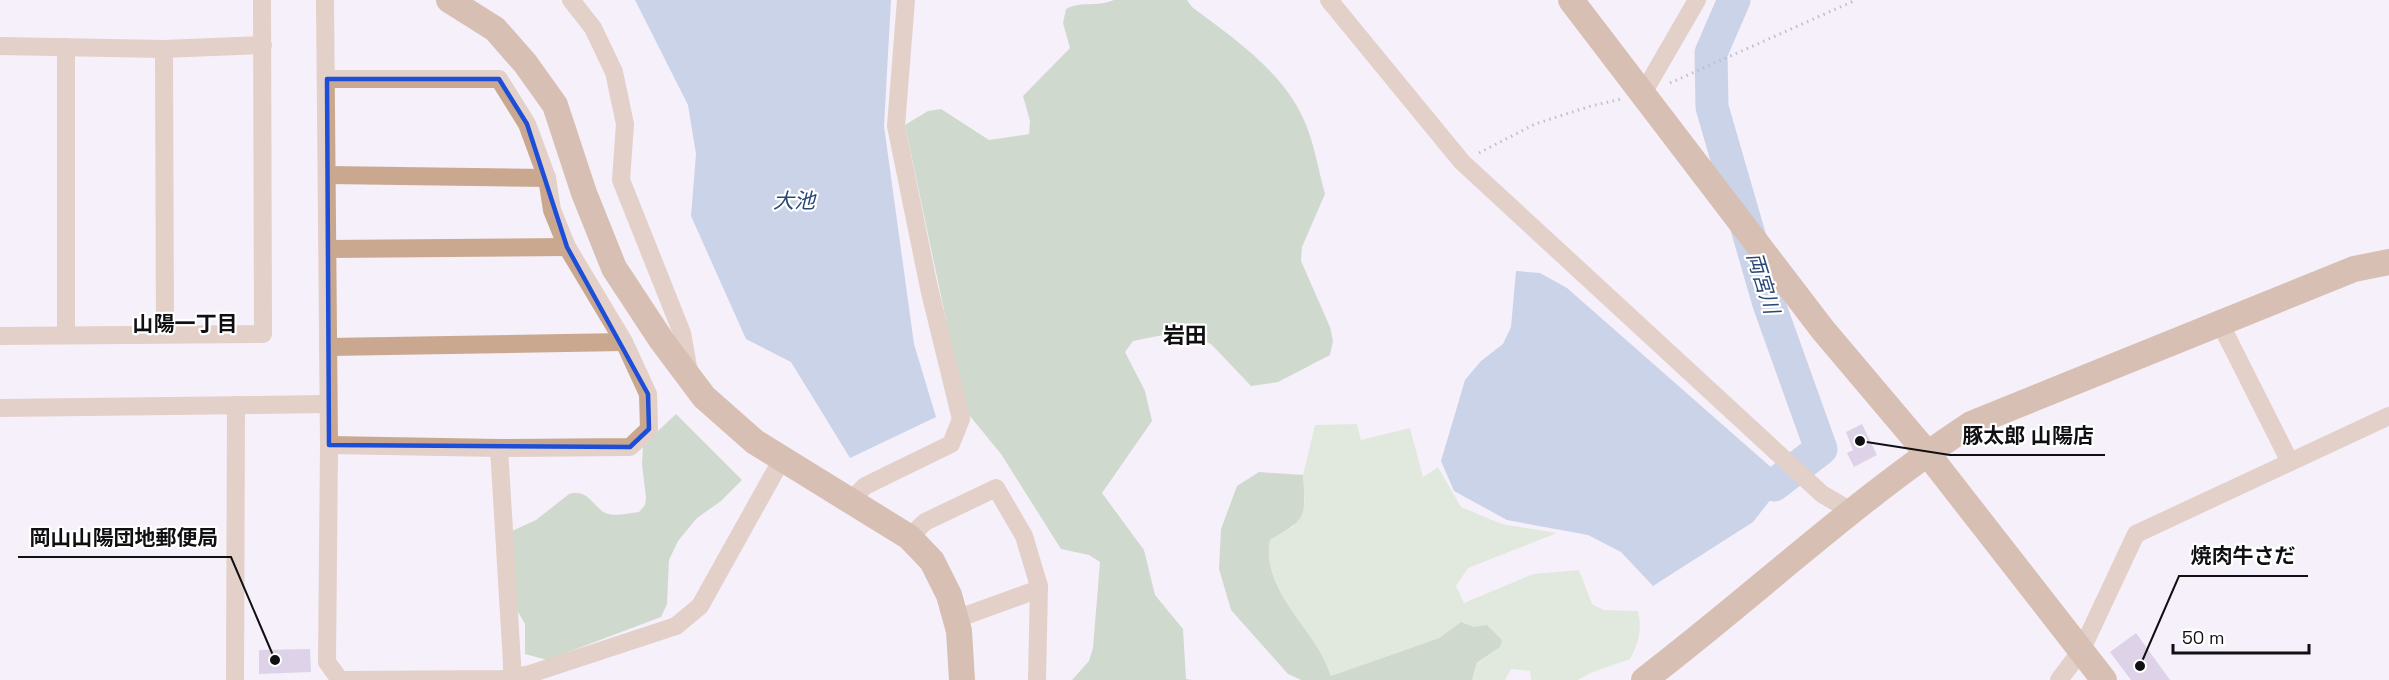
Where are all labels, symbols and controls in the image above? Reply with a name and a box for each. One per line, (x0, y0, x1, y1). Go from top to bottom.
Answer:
water label: 大池 (773, 187, 817, 214)
water label: 両宮川 (1741, 249, 1786, 319)
district label: 山陽一丁目 (133, 310, 238, 337)
district label: 岩田 (1163, 321, 1207, 349)
callout: 豚太郎 山陽店 (1950, 416, 2105, 455)
text: 豚太郎 山陽店 (1962, 422, 2094, 449)
callout: 岡山山陽団地郵便局 (18, 518, 231, 557)
text: 岡山山陽団地郵便局 (30, 524, 219, 551)
callout: 焼肉牛さだ (2179, 537, 2308, 576)
text: 焼肉牛さだ (2191, 542, 2296, 569)
scale bar (2173, 617, 2310, 655)
text: 50 m (2182, 626, 2224, 649)

